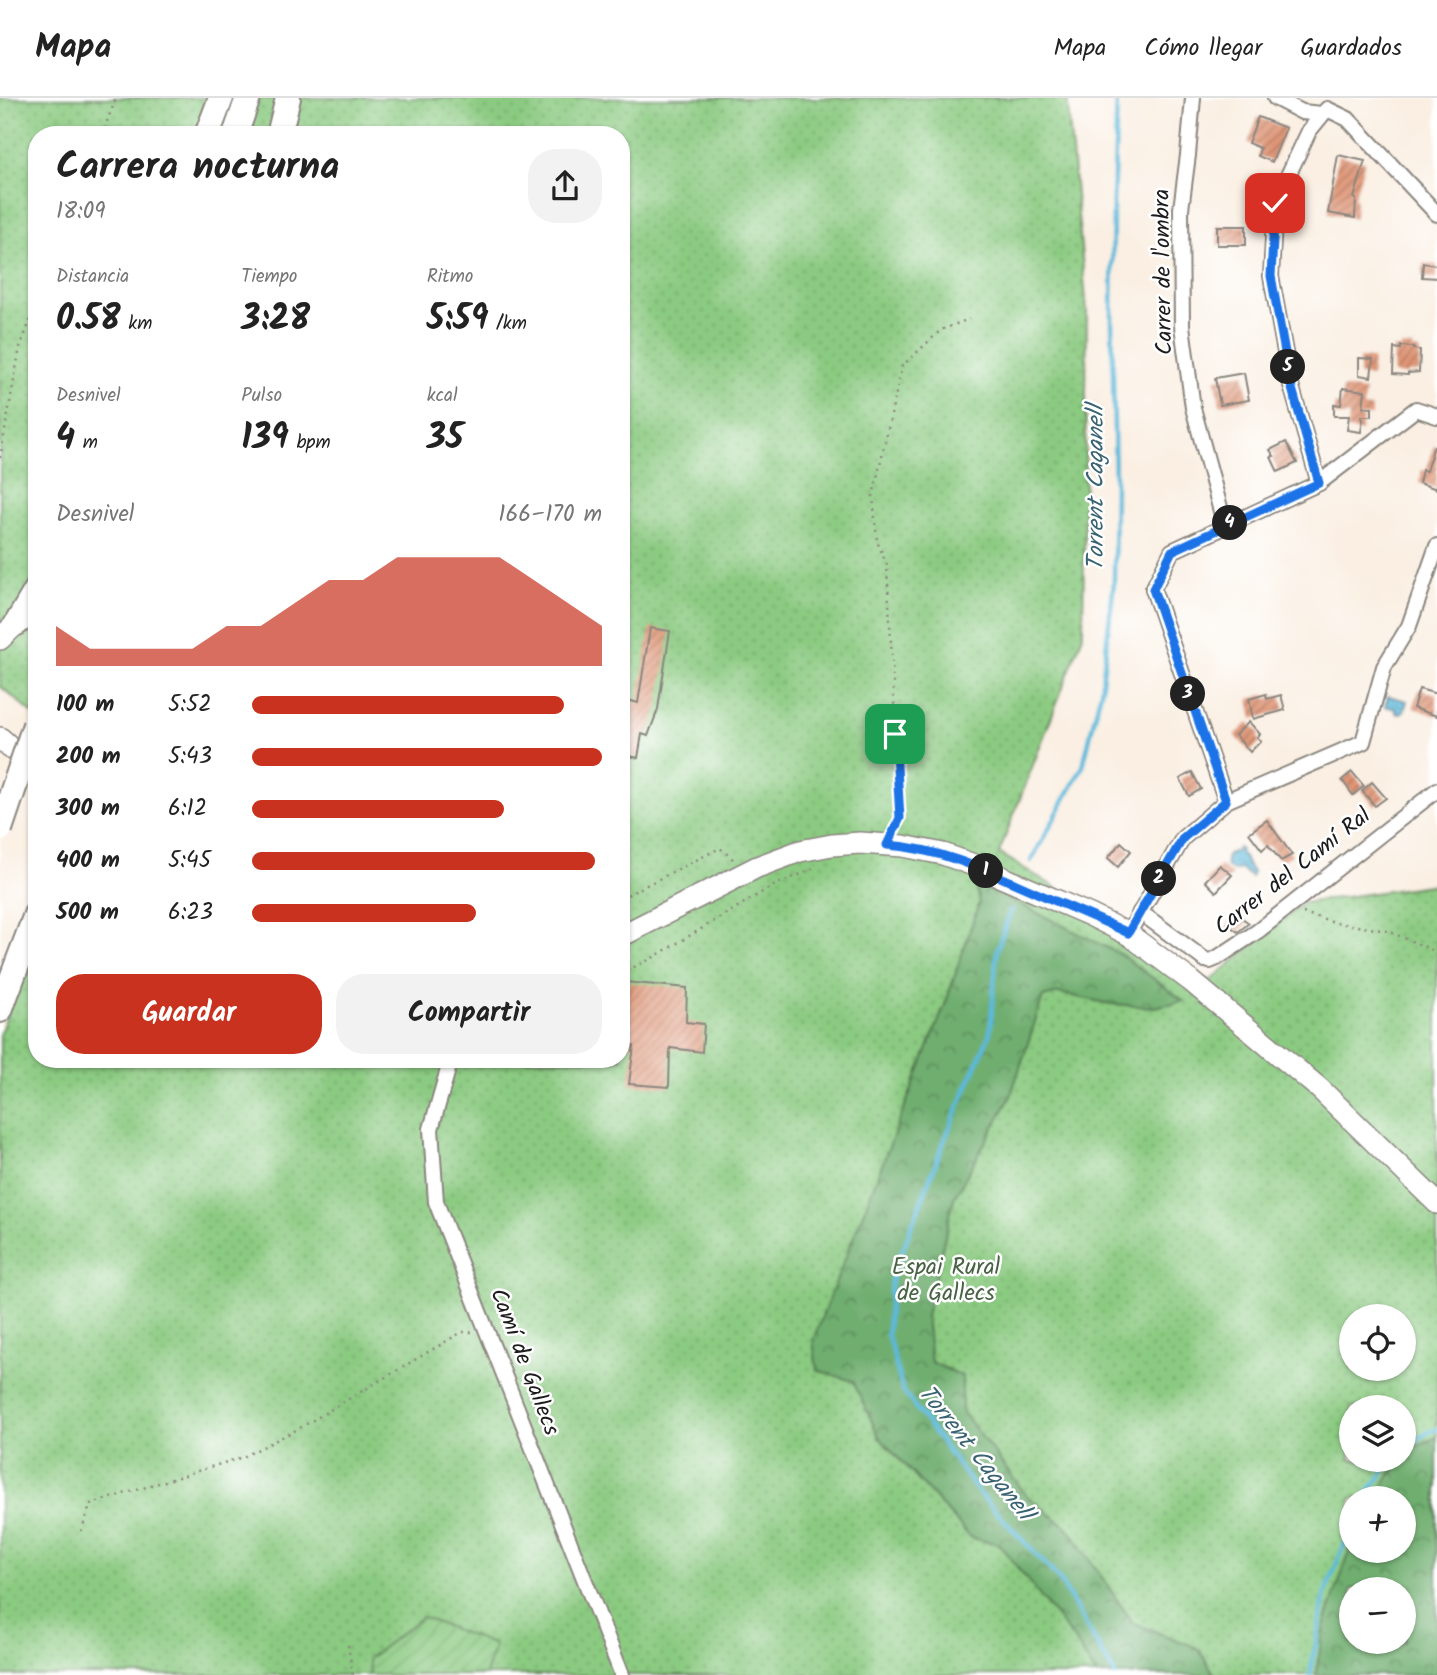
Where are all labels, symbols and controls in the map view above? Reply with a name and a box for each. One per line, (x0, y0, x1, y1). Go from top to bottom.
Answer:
text: Mapa (35, 22, 111, 75)
text: Mapa (1053, 29, 1106, 68)
text: Cómo llegar (1144, 29, 1262, 68)
text: Guardados (1300, 29, 1402, 68)
text: Carrera nocturna (56, 138, 339, 198)
button: share (528, 149, 602, 223)
pin (1245, 173, 1305, 233)
icon: check (1256, 184, 1294, 222)
street label: Carrer de l'ombra (1145, 189, 1183, 355)
text: 18:09 (56, 194, 105, 230)
text: Distancia (56, 262, 129, 292)
text: Tiempo (241, 262, 297, 292)
text: Ritmo (427, 262, 473, 292)
text: 0.58 (56, 292, 121, 348)
text: 3:28 (241, 292, 310, 348)
text: 5:59 (427, 292, 488, 348)
text: km (121, 309, 152, 339)
text: /km (488, 309, 527, 339)
pin: 5 (1270, 350, 1306, 384)
text: 5 (1283, 351, 1292, 381)
text: Desnivel (56, 381, 121, 411)
text: Pulso (241, 381, 282, 411)
text: kcal (427, 381, 458, 411)
water label: Torrent Caganell (1077, 401, 1116, 571)
text: 4 (56, 411, 75, 467)
text: 139 (241, 411, 289, 467)
text: 35 (427, 411, 464, 467)
text: m (75, 428, 98, 458)
text: bpm (289, 428, 331, 458)
text: Desnivel (56, 497, 134, 533)
text: 166–170 m (498, 497, 602, 533)
pin: 4 (1212, 506, 1248, 540)
text: 4 (1224, 507, 1235, 537)
pin: 3 (1170, 676, 1206, 712)
text: 3 (1182, 678, 1193, 708)
text: 100 m (56, 687, 114, 723)
text: 5:52 (168, 687, 212, 723)
pin (865, 704, 925, 764)
icon: arrive (876, 715, 914, 753)
text: 200 m (56, 739, 121, 775)
text: 5:43 (168, 739, 212, 775)
text: 300 m (56, 791, 120, 827)
text: 6:12 (168, 791, 207, 827)
street label: Carrer del Camí Ral (1207, 799, 1380, 945)
text: 400 m (56, 843, 120, 879)
text: 5:45 (168, 843, 211, 879)
pin: 1 (968, 854, 1004, 888)
text: 1 (983, 855, 988, 885)
pin: 2 (1142, 862, 1176, 896)
text: 2 (1153, 863, 1164, 893)
text: 500 m (56, 895, 119, 931)
text: 6:23 (168, 895, 213, 931)
button: Guardar (56, 974, 322, 1054)
button: Compartir (336, 974, 602, 1054)
park label: Espai Rural de Gallecs (892, 1250, 1000, 1312)
street label: Camí de Gallecs (479, 1283, 569, 1441)
map controls (1339, 1304, 1416, 1654)
button: locate (1339, 1304, 1416, 1381)
water label: Torrent Caganell (908, 1376, 1045, 1533)
button: layers (1339, 1395, 1416, 1472)
button: + (1339, 1486, 1416, 1563)
button: − (1339, 1577, 1416, 1654)

